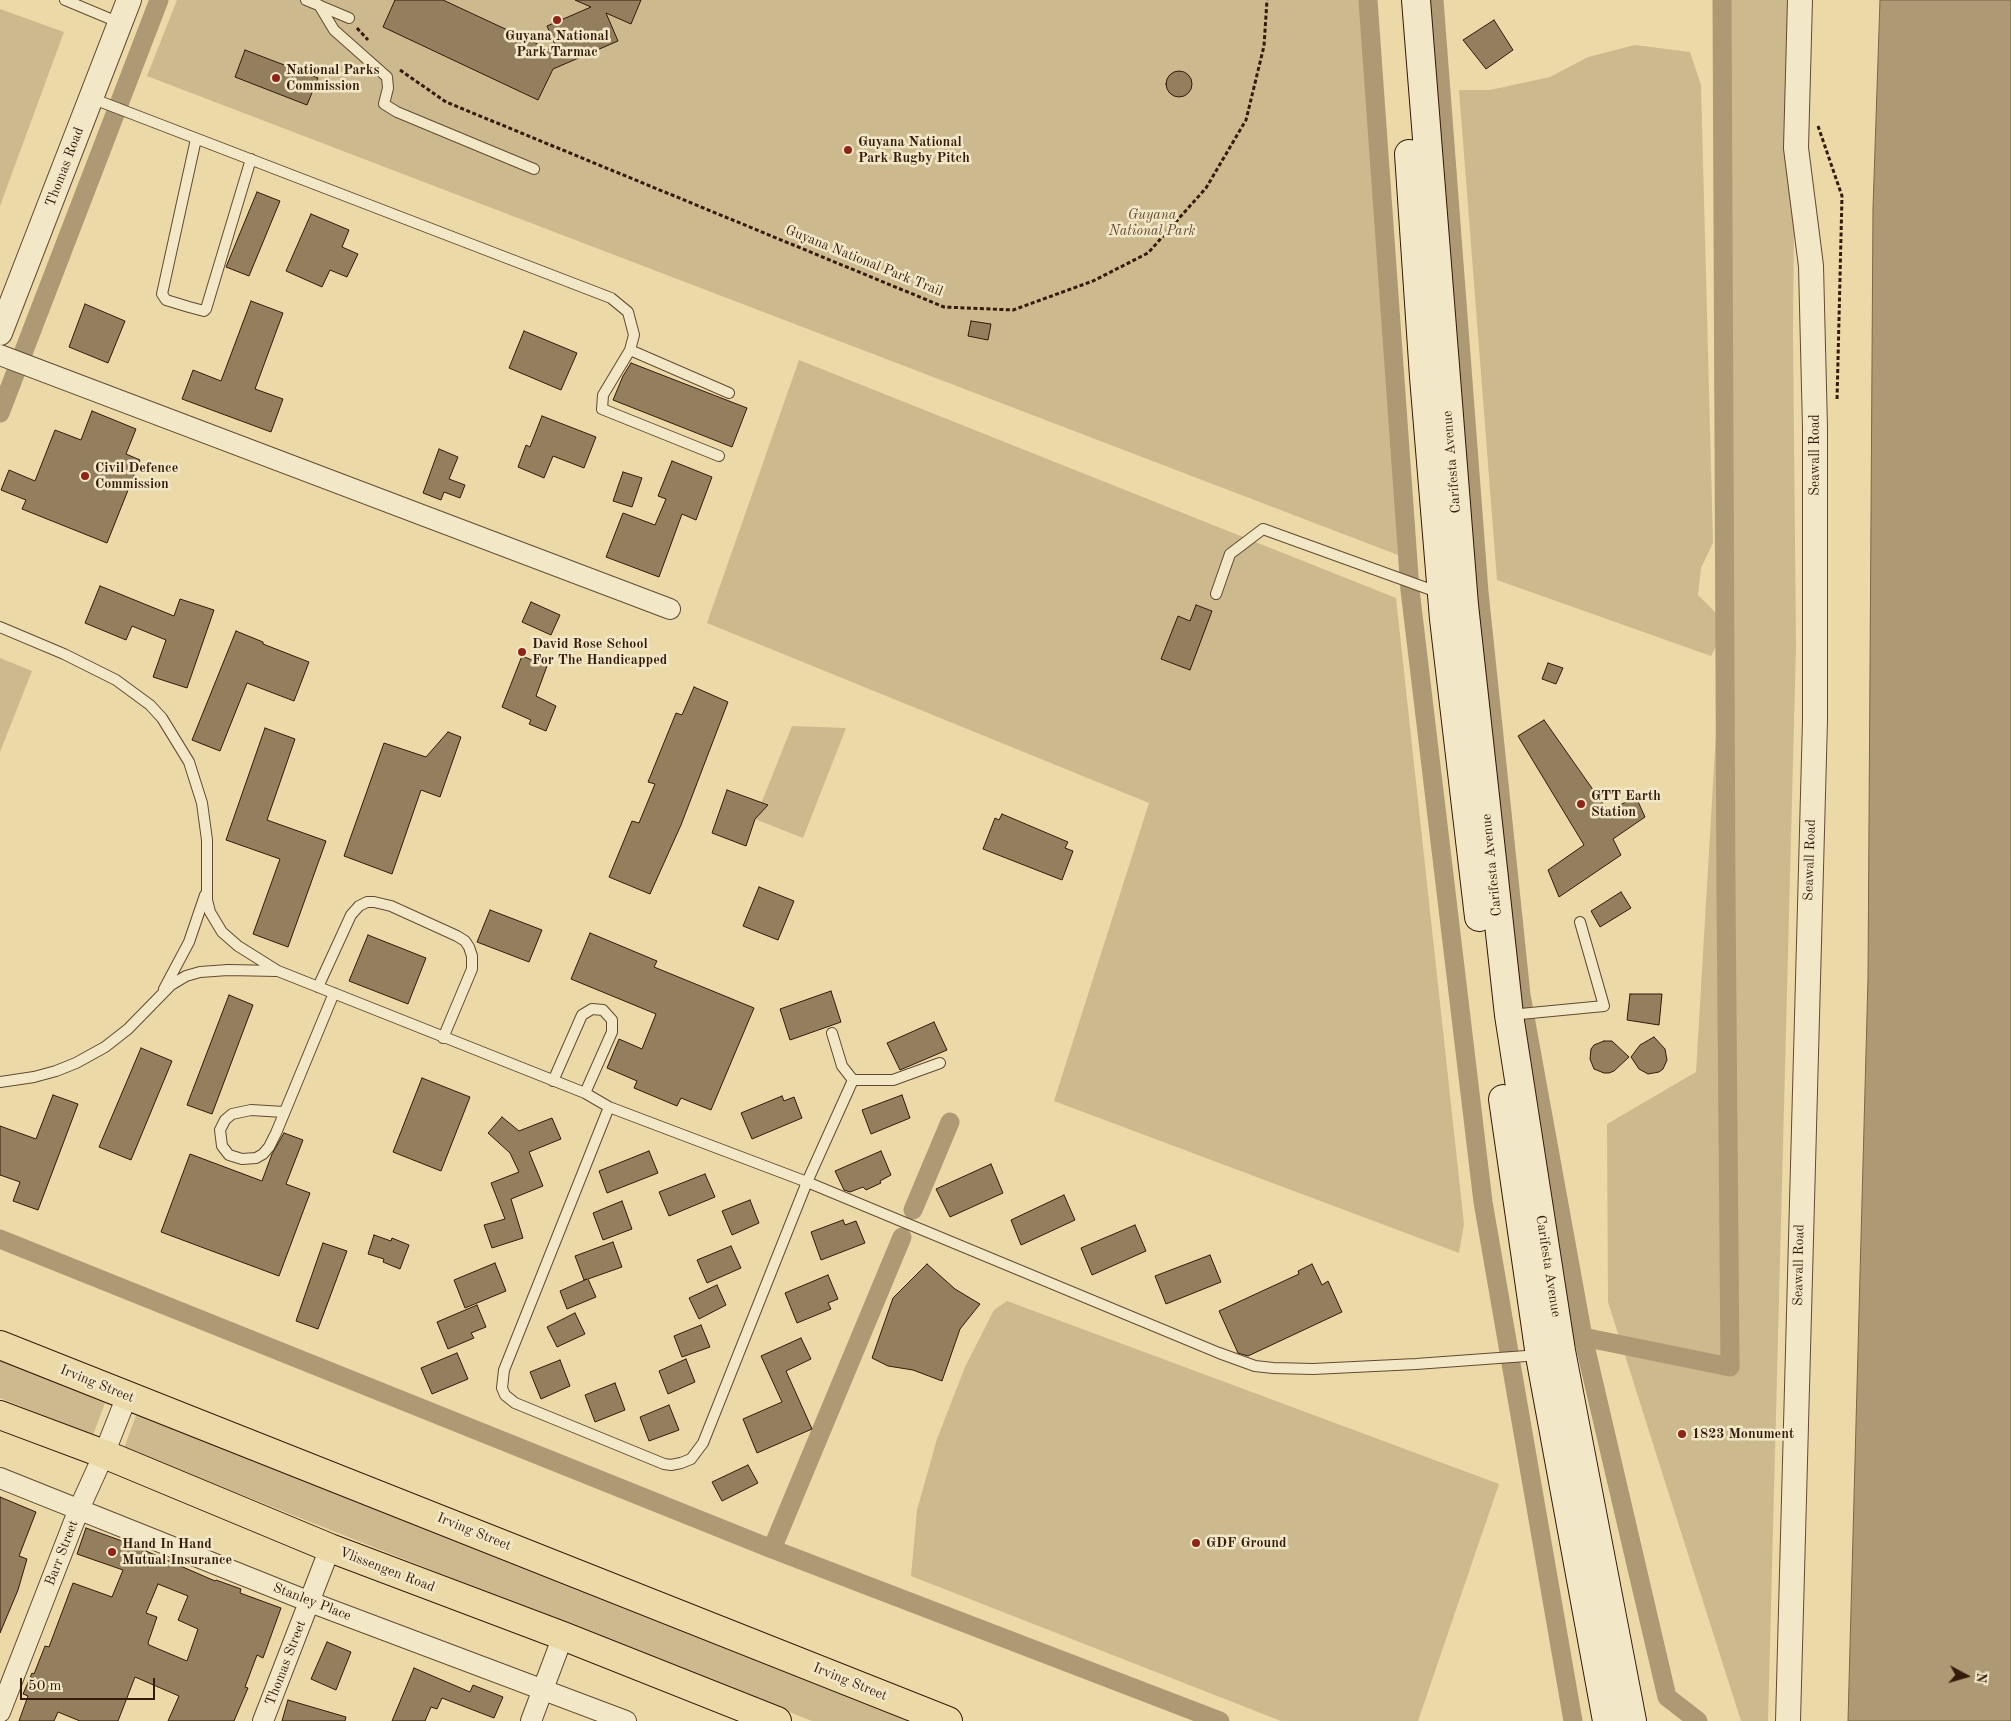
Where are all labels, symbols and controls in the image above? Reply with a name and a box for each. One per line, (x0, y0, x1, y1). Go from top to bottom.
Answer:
marker: Guyana National Park Tarmac (551, 14, 563, 26)
place label: Guyana National Park Tarmac (505, 28, 609, 60)
place label: National Parks Commission (286, 62, 379, 94)
marker: National Parks Commission (270, 72, 282, 84)
street label: Thomas Road (42, 125, 88, 209)
place label: Guyana National Park Rugby Pitch (858, 134, 970, 166)
marker: Guyana National Park Rugby Pitch (842, 144, 854, 156)
park label: Guyana National Park (1109, 207, 1195, 240)
street label: Guyana National Park Trail (783, 222, 945, 300)
street label: Carifesta Avenue (1439, 410, 1465, 514)
street label: Seawall Road (1807, 414, 1823, 496)
place label: Civil Defence Commission (95, 460, 178, 492)
marker: Civil Defence Commission (79, 470, 91, 482)
place label: David Rose School For The Handicapped (532, 636, 667, 669)
marker: David Rose School For The Handicapped (516, 646, 528, 658)
place label: GTT Earth Station (1591, 788, 1661, 820)
marker: GTT Earth Station (1575, 798, 1587, 810)
street label: Carifesta Avenue (1478, 813, 1506, 917)
street label: Seawall Road (1800, 819, 1820, 901)
street label: Carifesta Avenue (1532, 1214, 1564, 1318)
street label: Seawall Road (1790, 1224, 1808, 1306)
street label: Irving Street (57, 1361, 137, 1407)
place label: 1823 Monument (1692, 1426, 1794, 1442)
marker: 1823 Monument (1676, 1428, 1688, 1440)
street label: Irving Street (434, 1509, 514, 1555)
street label: Barr Street (42, 1518, 82, 1588)
place label: GDF Ground (1206, 1535, 1287, 1551)
place label: Hand In Hand Mutual Insurance (122, 1536, 232, 1568)
marker: GDF Ground (1190, 1537, 1202, 1549)
street label: Vlissengen Road (337, 1544, 437, 1596)
marker: Hand In Hand Mutual Insurance (106, 1546, 118, 1558)
street label: Stanley Place (271, 1579, 353, 1625)
street label: Thomas Street (262, 1618, 310, 1708)
north arrow (1941, 1651, 1991, 1701)
street label: Irving Street (810, 1659, 890, 1705)
scale bar (22, 1668, 158, 1700)
text: N (1973, 1672, 1988, 1684)
text: 50 m (28, 1679, 62, 1694)

